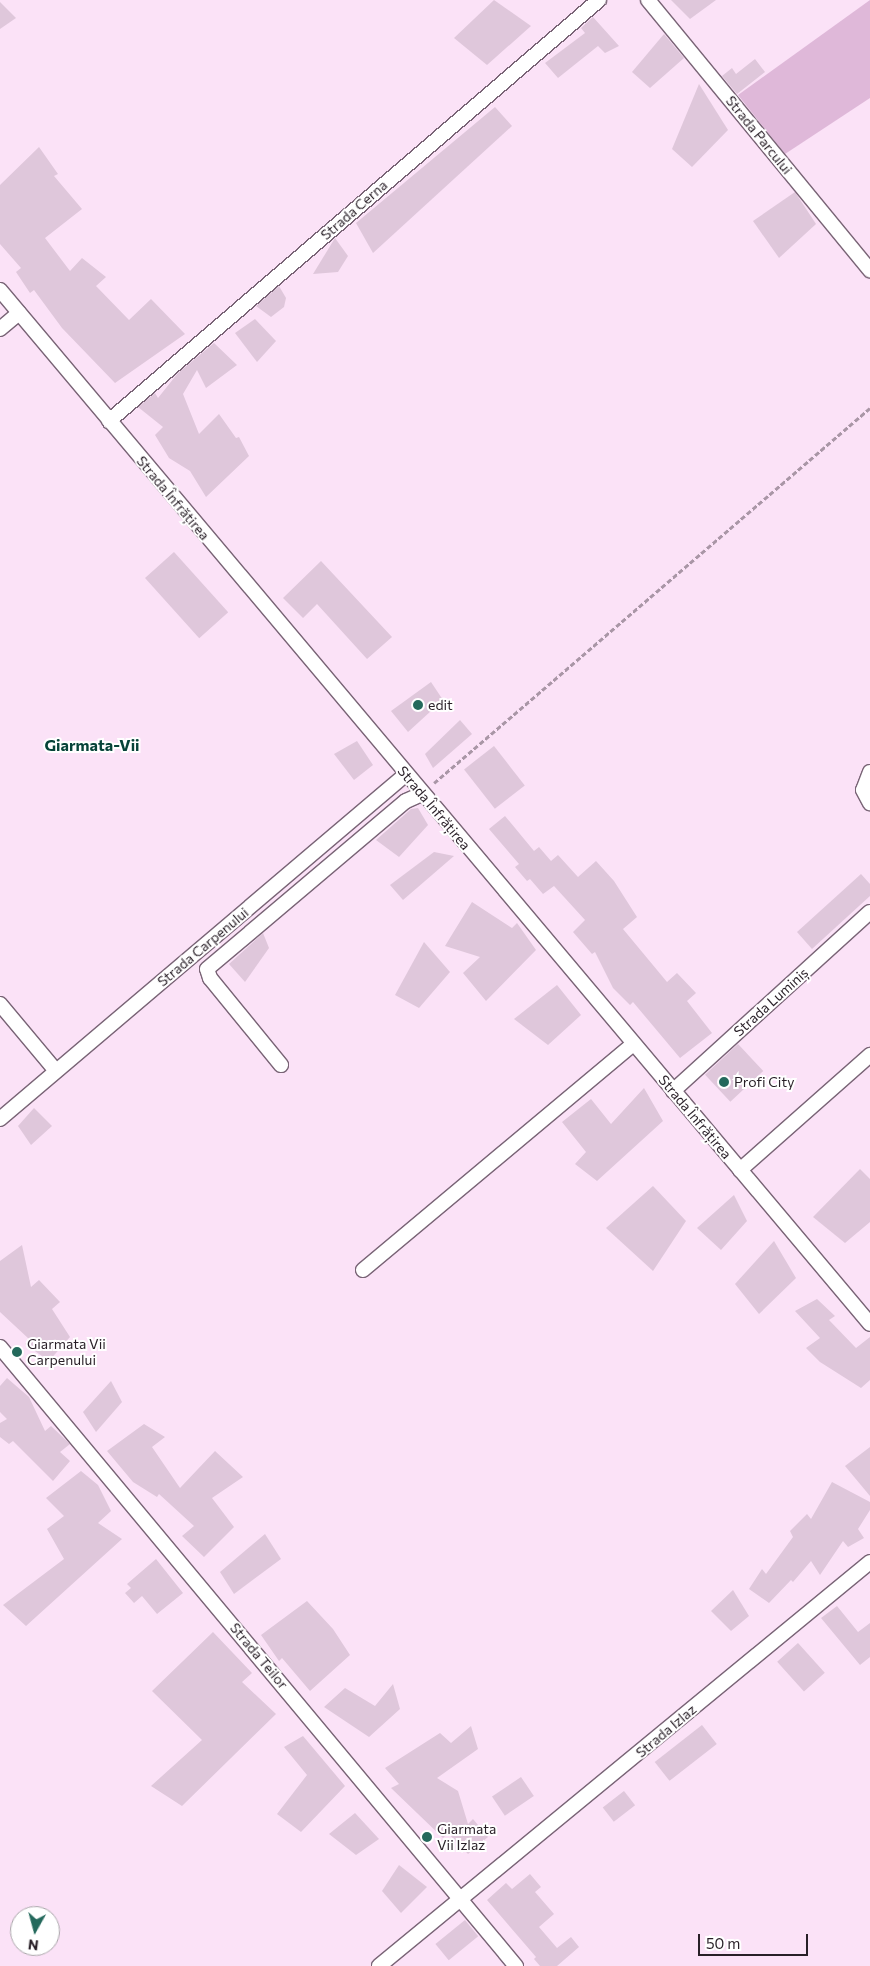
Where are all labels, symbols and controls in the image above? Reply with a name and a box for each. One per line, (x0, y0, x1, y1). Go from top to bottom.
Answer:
street label: Strada Parcului (722, 92, 796, 178)
street label: Strada Cerna (317, 177, 391, 243)
street label: Strada Înfrățirea (133, 453, 213, 543)
place label: edit (428, 697, 453, 713)
marker: edit (412, 699, 424, 711)
district label: Giarmata-Vii (44, 735, 140, 755)
street label: Strada Înfrățirea (394, 763, 474, 853)
street label: Strada Carpenului (154, 904, 252, 990)
street label: Strada Luminiș (730, 964, 812, 1040)
street label: Strada Înfrățirea (655, 1072, 735, 1162)
place label: Profi City (734, 1074, 794, 1090)
marker: Profi City (718, 1076, 730, 1088)
place label: Giarmata Vii Carpenului (27, 1336, 106, 1368)
marker: Giarmata Vii Carpenului (11, 1346, 23, 1358)
street label: Strada Teilor (227, 1620, 291, 1692)
street label: Strada Izlaz (632, 1701, 700, 1761)
place label: Giarmata Vii Izlaz (437, 1821, 496, 1854)
marker: Giarmata Vii Izlaz (421, 1831, 433, 1843)
north arrow (10, 1906, 60, 1956)
scale bar (700, 1924, 810, 1956)
text: 50 m (706, 1934, 740, 1952)
text: N (27, 1936, 39, 1954)

